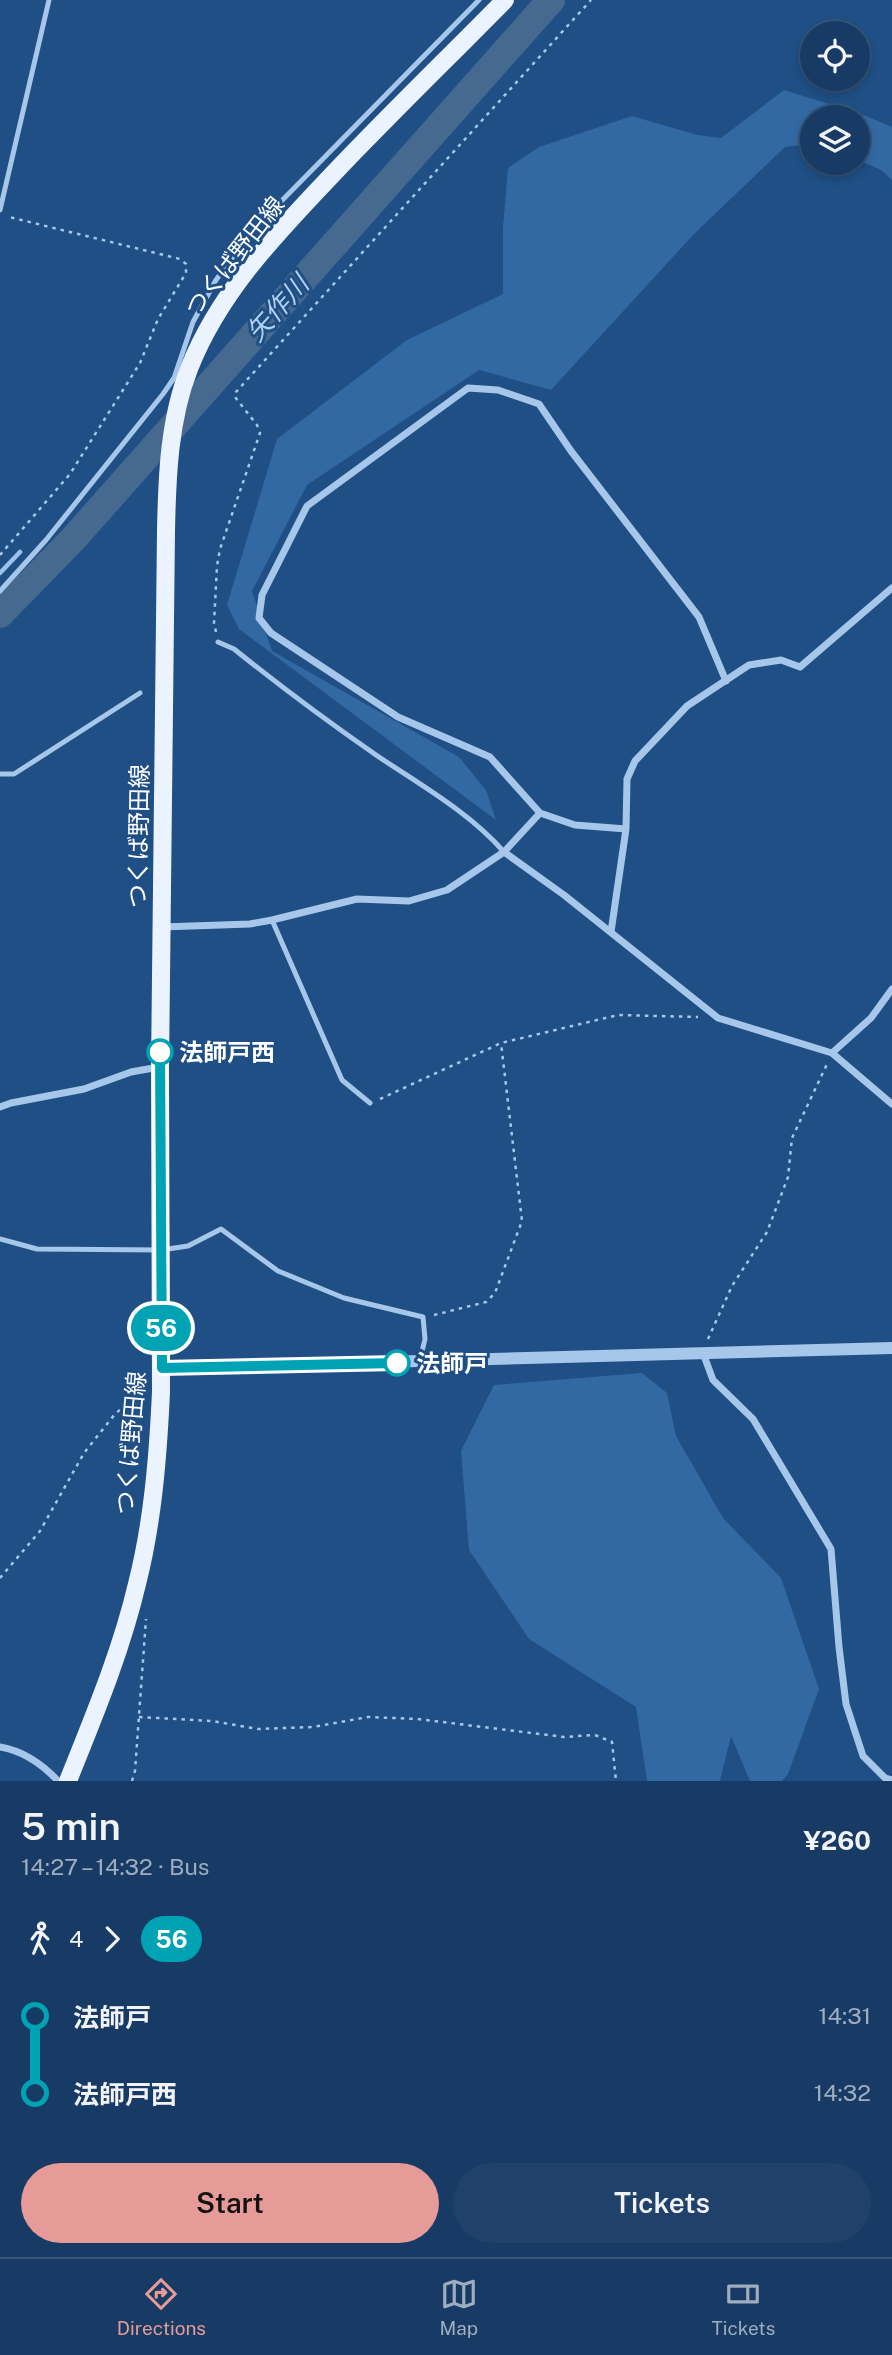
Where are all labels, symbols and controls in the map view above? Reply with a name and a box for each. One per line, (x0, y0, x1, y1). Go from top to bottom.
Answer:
map controls (800, 21, 870, 175)
button: locate (800, 21, 870, 91)
button: layers (800, 105, 870, 175)
street label: つくば野田線 (179, 191, 289, 321)
water label: 矢作川 (239, 266, 317, 347)
street label: つくば野田線 (123, 764, 153, 908)
place label: 法師戸西 (179, 1038, 275, 1066)
marker: 法師戸西 (147, 1039, 173, 1065)
line badge: 56 (130, 1305, 192, 1351)
text: 56 (145, 1314, 177, 1342)
place label: 法師戸 (416, 1349, 488, 1377)
marker: 法師戸 (384, 1350, 410, 1376)
street label: つくば野田線 (110, 1370, 150, 1516)
text: 5 min (21, 1804, 121, 1849)
text: ¥260 (804, 1825, 871, 1856)
text: 14:27 – 14:32 · Bus (21, 1853, 210, 1880)
icon: walk (21, 1920, 59, 1958)
icon: forward (93, 1920, 131, 1958)
text: 4 (69, 1925, 83, 1952)
text: 56 (155, 1925, 188, 1953)
text: 法師戸 (73, 2002, 151, 2033)
text: 14:31 (818, 2002, 871, 2029)
text: 法師戸西 (73, 2079, 177, 2110)
text: 14:32 (814, 2079, 871, 2106)
button: Start (21, 2163, 439, 2243)
button: Tickets (453, 2163, 871, 2243)
tab: Directions (117, 2275, 206, 2339)
tab: Map (439, 2275, 478, 2339)
tab: Tickets (712, 2275, 775, 2339)

